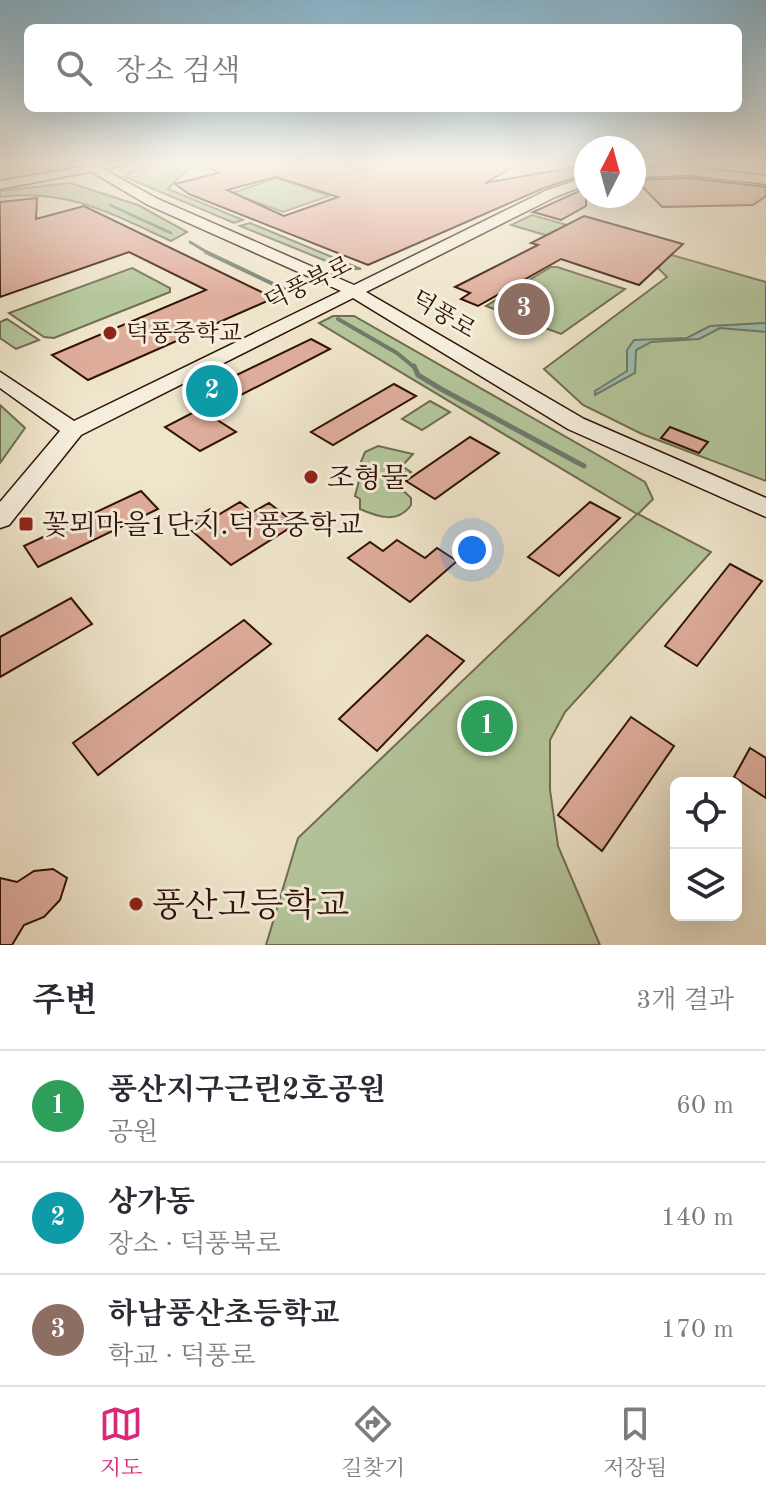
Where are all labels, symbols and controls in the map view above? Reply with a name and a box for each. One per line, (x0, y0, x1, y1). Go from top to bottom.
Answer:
search box (24, 24, 742, 112)
icon: search (52, 46, 96, 90)
text: 장소 검색 (116, 57, 240, 87)
north arrow (574, 136, 646, 208)
street label: 덕풍북로 (261, 251, 356, 316)
pin: 3 (498, 279, 550, 339)
street label: 덕풍로 (407, 286, 480, 344)
place label: 덕풍중학교 (126, 321, 242, 347)
marker: 덕풍중학교 (101, 324, 119, 342)
pin: 2 (186, 361, 238, 421)
place label: 조형물 (327, 464, 408, 494)
marker: 조형물 (302, 468, 320, 486)
place label: 꽃뫼마을1단지.덕풍중학교 (42, 511, 364, 541)
marker: 꽃뫼마을1단지.덕풍중학교 (17, 515, 35, 533)
your location (452, 530, 492, 570)
pin: 1 (461, 696, 513, 756)
map controls (670, 777, 742, 921)
button: locate (670, 777, 742, 849)
button: layers (670, 849, 742, 921)
place label: 풍산고등학교 (152, 887, 349, 924)
marker: 풍산고등학교 (127, 895, 145, 913)
text: 주변 (32, 985, 98, 1019)
text: 3개 결과 (636, 988, 734, 1014)
text: 풍산지구근린2호공원 (108, 1076, 386, 1106)
text: 1 (50, 1093, 66, 1119)
text: 60 m (676, 1093, 734, 1119)
text: 공원 (108, 1120, 158, 1146)
text: 상가동 (108, 1188, 195, 1218)
text: 2 (50, 1205, 66, 1231)
text: 140 m (661, 1205, 734, 1231)
text: 장소 · 덕풍북로 (108, 1232, 281, 1258)
text: 하남풍산초등학교 (108, 1300, 340, 1330)
text: 3 (50, 1317, 66, 1343)
text: 170 m (661, 1317, 734, 1343)
text: 학교 · 덕풍로 (108, 1344, 255, 1370)
tab: 지도 (99, 1402, 143, 1483)
tab: 길찾기 (341, 1402, 405, 1483)
tab: 저장됨 (603, 1402, 667, 1483)

